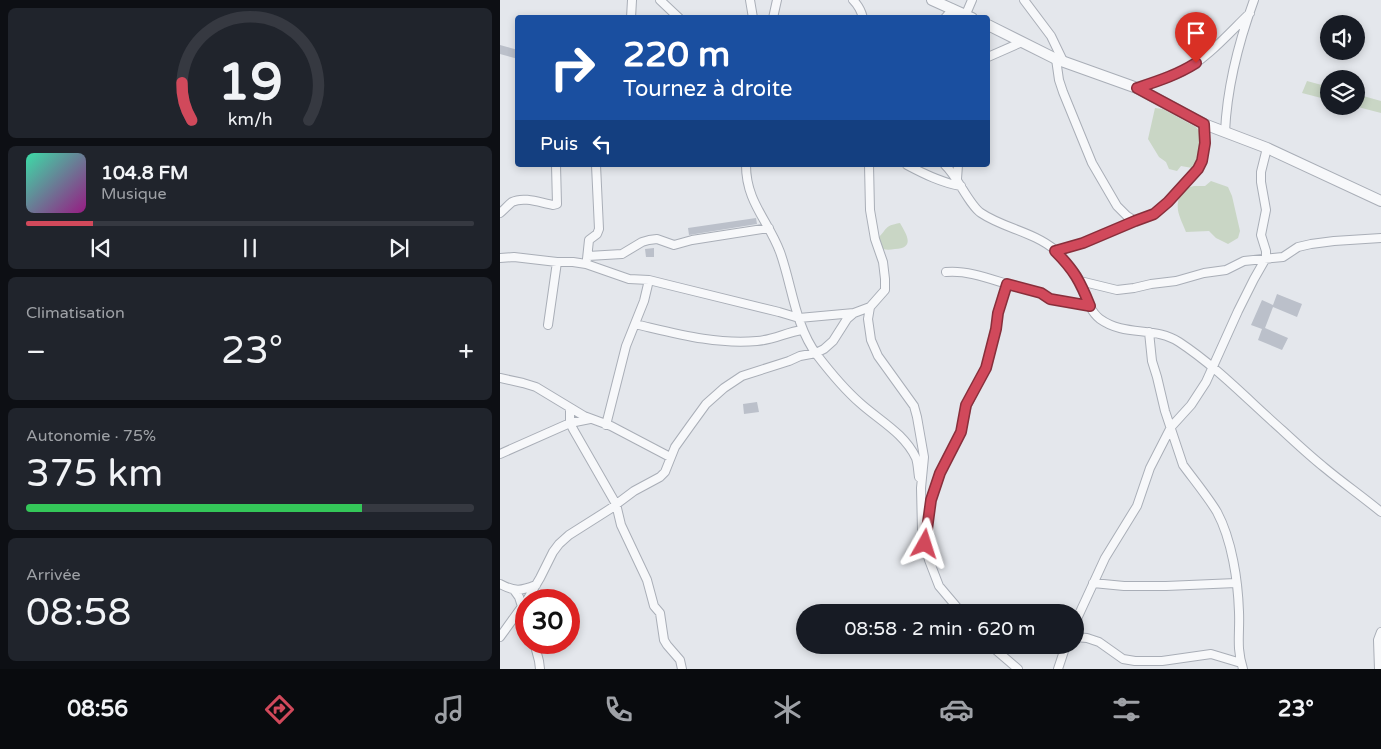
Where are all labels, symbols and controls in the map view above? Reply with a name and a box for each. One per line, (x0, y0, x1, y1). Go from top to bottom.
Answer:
pin (1175, 12, 1217, 63)
map controls (1320, 15, 1365, 115)
button: sound (1320, 15, 1365, 60)
icon: arrive (1182, 19, 1210, 47)
text: 220 m (623, 34, 730, 76)
icon: right (540, 35, 605, 100)
text: 19 (217, 51, 283, 114)
button: layers (1320, 70, 1365, 115)
text: Tournez à droite (623, 76, 792, 102)
text: km/h (228, 109, 272, 130)
icon: left (588, 130, 616, 158)
text: Puis (540, 133, 578, 155)
text: 104.8 FM (101, 162, 188, 184)
text: Musique (101, 184, 167, 204)
icon: previous (87, 234, 115, 262)
icon: pause (236, 234, 264, 262)
icon: next (385, 234, 413, 262)
text: Climatisation (26, 303, 125, 323)
text: 23° (221, 328, 283, 374)
text: − (26, 335, 46, 369)
text: + (458, 335, 474, 369)
text: Autonomie · 75% (26, 426, 156, 446)
text: 375 km (26, 451, 163, 497)
position arrow (898, 517, 950, 569)
text: Arrivée (26, 565, 81, 585)
speed limit sign: 30 (515, 589, 580, 654)
text: 08:58 (26, 590, 131, 636)
text: 08:58 · 2 min · 620 m (844, 618, 1036, 640)
icon: directions (262, 692, 297, 727)
icon: music (432, 692, 467, 727)
icon: phone (601, 692, 636, 727)
icon: climate (770, 692, 805, 727)
icon: car (939, 692, 974, 727)
icon: filters (1109, 692, 1144, 727)
text: 08:56 (67, 696, 128, 722)
text: 23° (1278, 696, 1314, 722)

